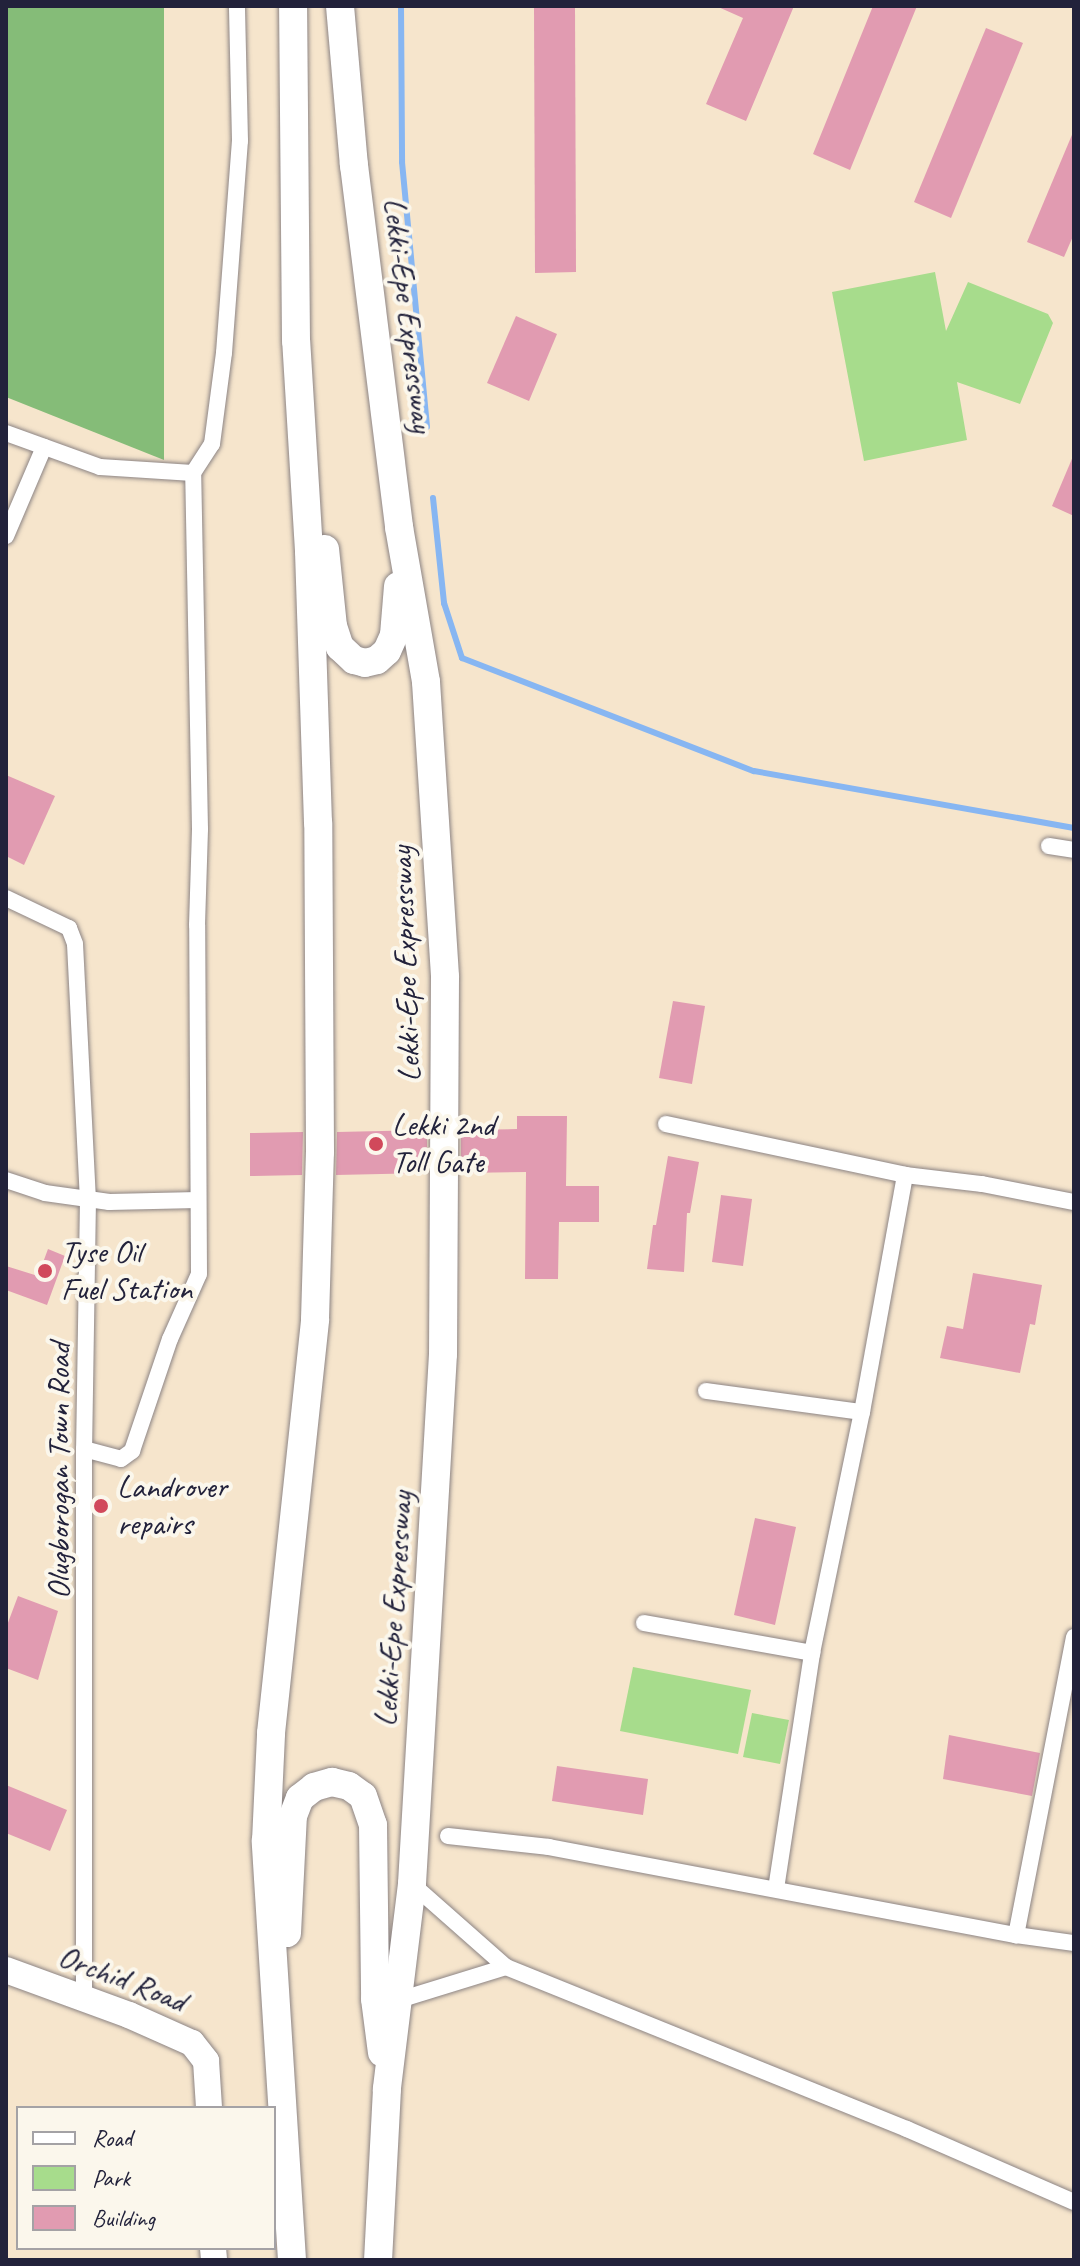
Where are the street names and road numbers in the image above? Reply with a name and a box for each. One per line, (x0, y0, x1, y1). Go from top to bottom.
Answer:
street label: Lekki-Epe Expressway (375, 196, 441, 434)
street label: Lekki-Epe Expressway (383, 846, 429, 1082)
street label: Olugborogan Town Road (40, 1343, 78, 1599)
street label: Lekki-Epe Expressway (367, 1490, 421, 1728)
street label: Orchid Road (53, 1937, 191, 2021)

